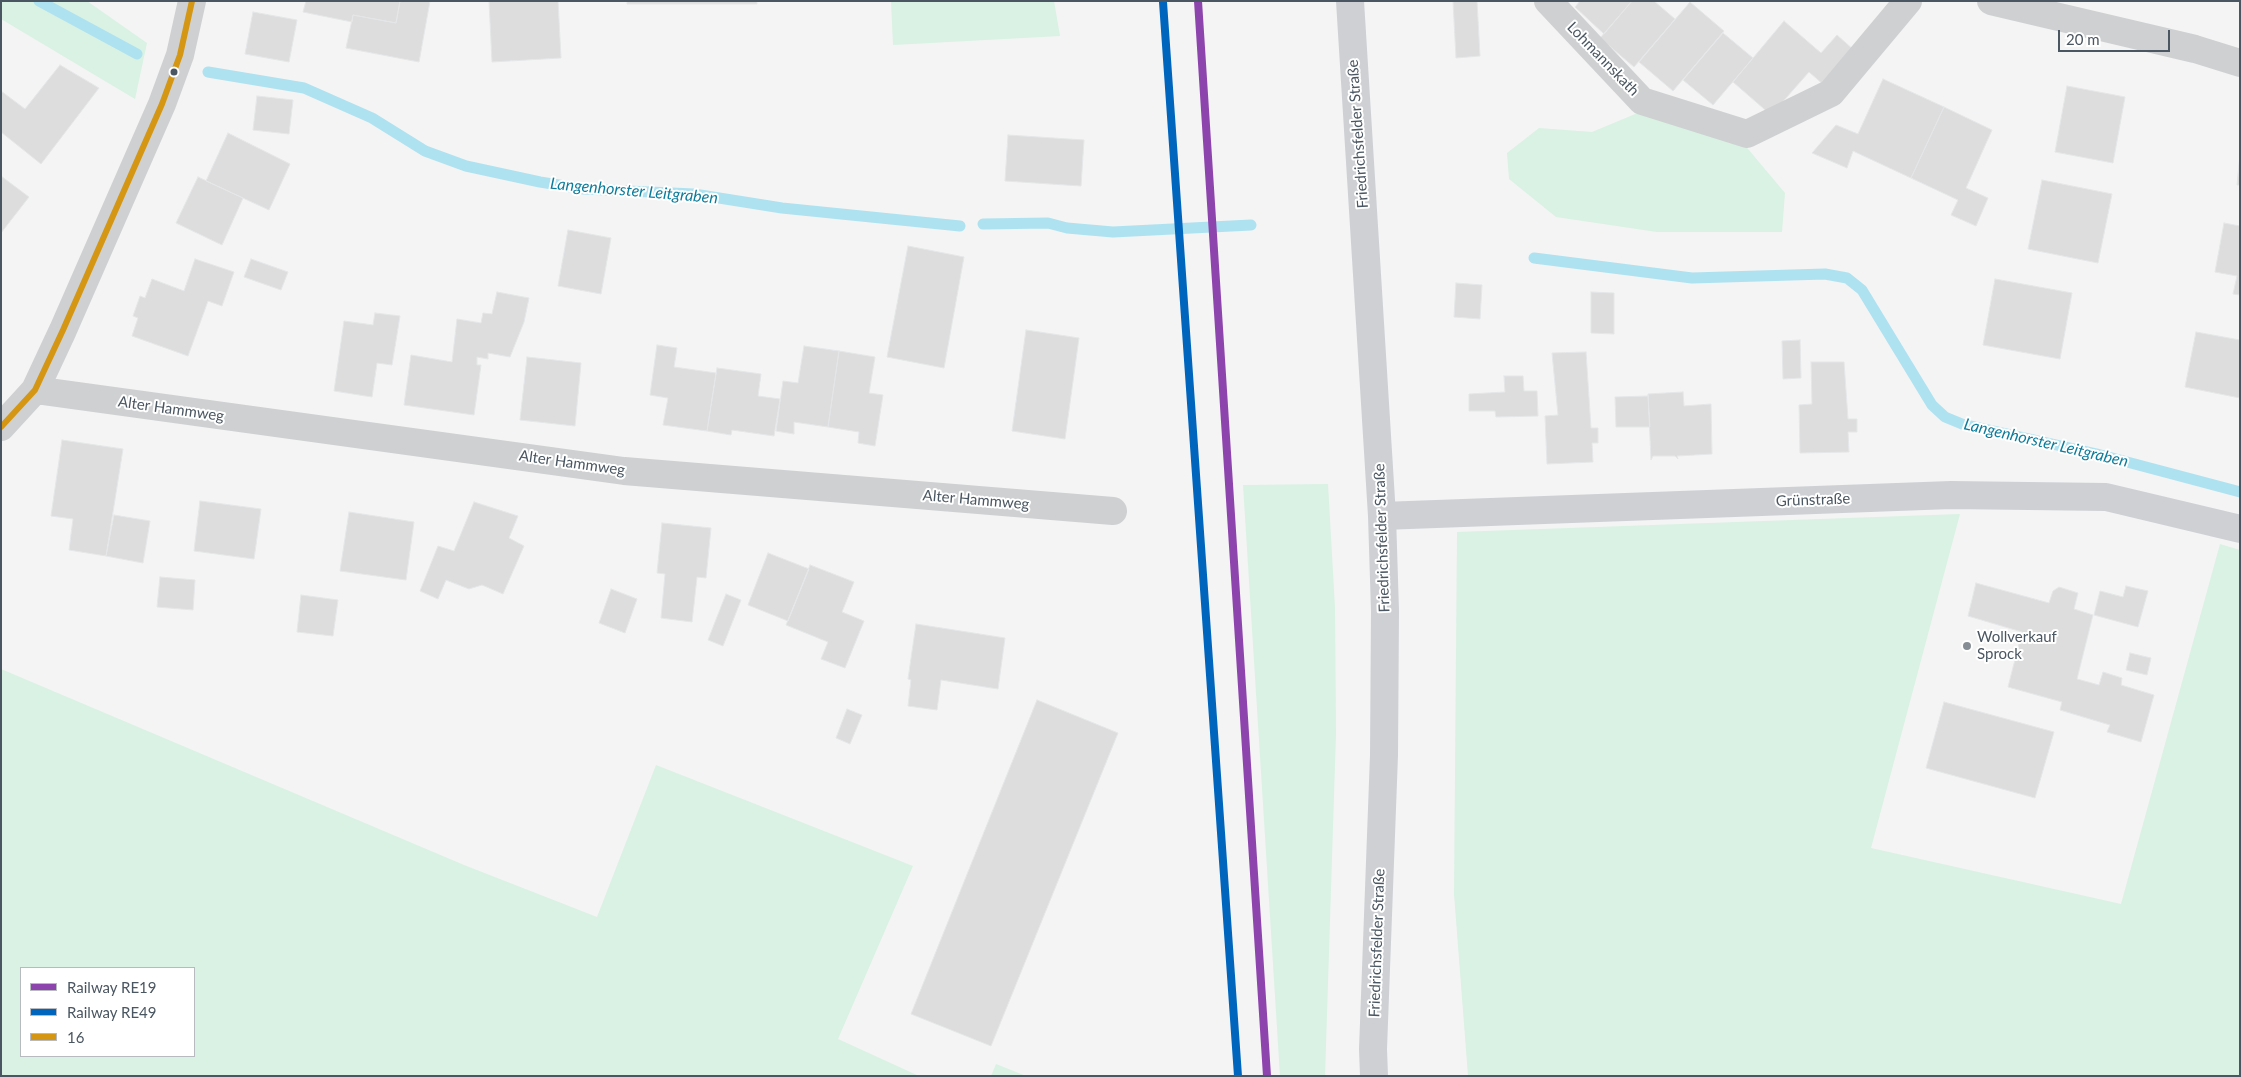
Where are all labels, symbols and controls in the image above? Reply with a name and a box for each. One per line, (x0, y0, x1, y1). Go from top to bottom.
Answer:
street label: Lohmannskath (1563, 18, 1643, 100)
scale bar (2061, 20, 2174, 52)
text: 20 m (2066, 30, 2100, 48)
street label: Friedrichsfelder Straße (1344, 59, 1372, 209)
unlabelled marker (169, 67, 179, 77)
water label: Langenhorster Leitgraben (549, 174, 719, 208)
street label: Alter Hammweg (117, 393, 225, 425)
water label: Langenhorster Leitgraben (1962, 415, 2130, 471)
street label: Alter Hammweg (518, 447, 626, 479)
street label: Friedrichsfelder Straße (1370, 463, 1394, 613)
street label: Alter Hammweg (922, 486, 1030, 514)
street label: Grünstraße (1776, 490, 1850, 510)
place label: Wollverkauf Sprock (1977, 628, 2057, 663)
marker: Wollverkauf Sprock (1961, 640, 1973, 652)
street label: Friedrichsfelder Straße (1365, 868, 1389, 1018)
legend (20, 967, 195, 1057)
text: Railway RE19 (67, 978, 157, 996)
text: Railway RE49 (67, 1003, 157, 1021)
text: 16 (67, 1028, 84, 1046)

